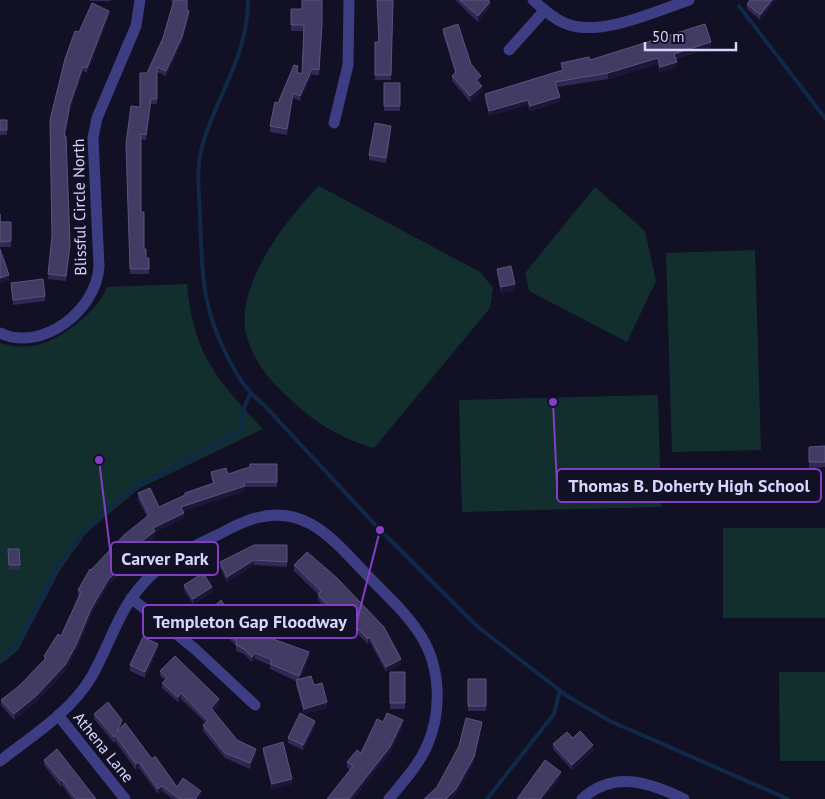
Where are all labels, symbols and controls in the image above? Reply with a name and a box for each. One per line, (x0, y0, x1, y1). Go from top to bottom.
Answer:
scale bar (645, 20, 736, 52)
text: 50 m (652, 27, 685, 46)
street label: Blissful Circle North (68, 138, 90, 276)
callout: Thomas B. Doherty High School (557, 469, 821, 502)
text: Thomas B. Doherty High School (568, 474, 810, 497)
callout: Carver Park (111, 542, 218, 575)
text: Carver Park (121, 547, 209, 570)
callout: Templeton Gap Floodway (143, 605, 357, 638)
text: Templeton Gap Floodway (153, 610, 347, 633)
street label: Athena Lane (69, 708, 139, 786)

